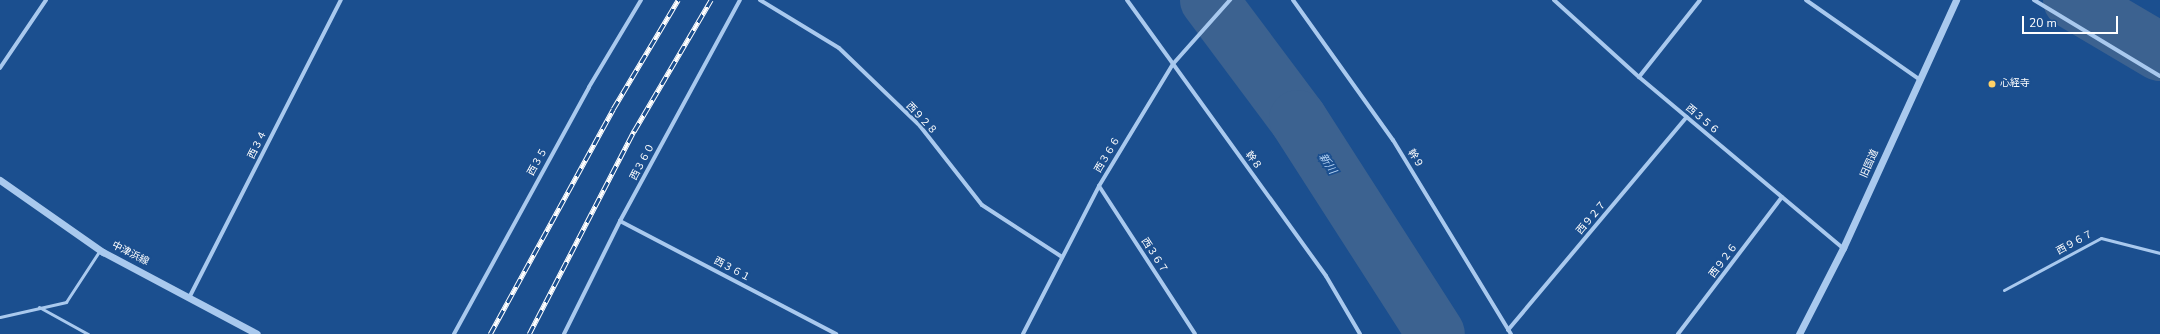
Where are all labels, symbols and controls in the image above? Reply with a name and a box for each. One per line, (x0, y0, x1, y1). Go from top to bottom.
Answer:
scale bar (2024, 8, 2120, 34)
text: 20 m (2029, 15, 2057, 31)
place label: 心経寺 (2000, 78, 2030, 90)
marker: 心経寺 (1987, 79, 1997, 89)
street label: 西９２８ (903, 100, 939, 138)
street label: 西３５６ (1683, 103, 1721, 137)
street label: 西３４ (246, 129, 270, 161)
street label: 西３６６ (1093, 135, 1123, 175)
street label: 西３６０ (628, 142, 658, 182)
street label: 西３５ (525, 146, 551, 178)
street label: 幹９ (1405, 147, 1425, 171)
street label: 旧国道 (1858, 148, 1882, 180)
street label: 幹８ (1242, 149, 1264, 173)
water label: 新川 (1315, 151, 1339, 177)
street label: 西９２７ (1575, 199, 1609, 237)
street label: 西９６７ (2055, 228, 2095, 258)
street label: 西３６７ (1138, 236, 1170, 276)
street label: 中津浜線 (109, 240, 151, 268)
street label: 西９２６ (1707, 241, 1741, 281)
street label: 西３６１ (712, 255, 752, 285)

